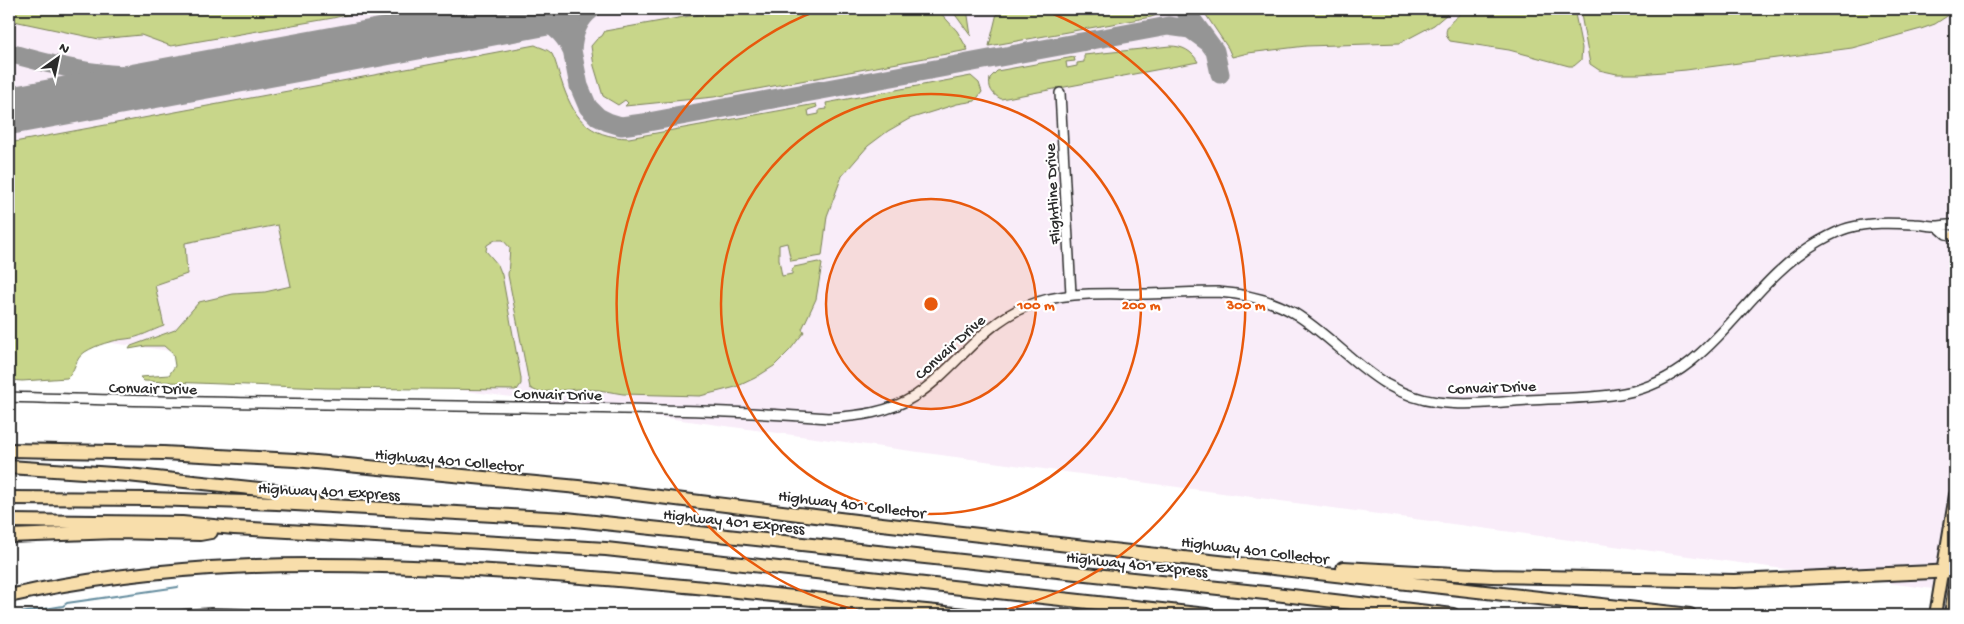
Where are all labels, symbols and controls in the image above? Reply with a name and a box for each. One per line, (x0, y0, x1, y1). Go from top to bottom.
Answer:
north arrow (32, 32, 82, 82)
text: N (55, 40, 72, 59)
street label: Flightline Drive (1042, 142, 1067, 246)
centre of rings (922, 295, 940, 313)
text: 100 m (1016, 297, 1055, 315)
text: 200 m (1122, 297, 1161, 315)
text: 300 m (1225, 297, 1266, 315)
street label: Convair Drive (912, 311, 991, 385)
street label: Convair Drive (1448, 378, 1537, 401)
street label: Convair Drive (109, 380, 198, 401)
street label: Convair Drive (514, 386, 603, 407)
street label: Highway 401 Collector (374, 447, 525, 479)
street label: Highway 401 Express (257, 480, 401, 507)
street label: Highway 401 Collector (777, 488, 928, 525)
street label: Highway 401 Express (662, 507, 806, 540)
street label: Highway 401 Collector (1180, 534, 1331, 571)
street label: Highway 401 Express (1065, 550, 1209, 583)

